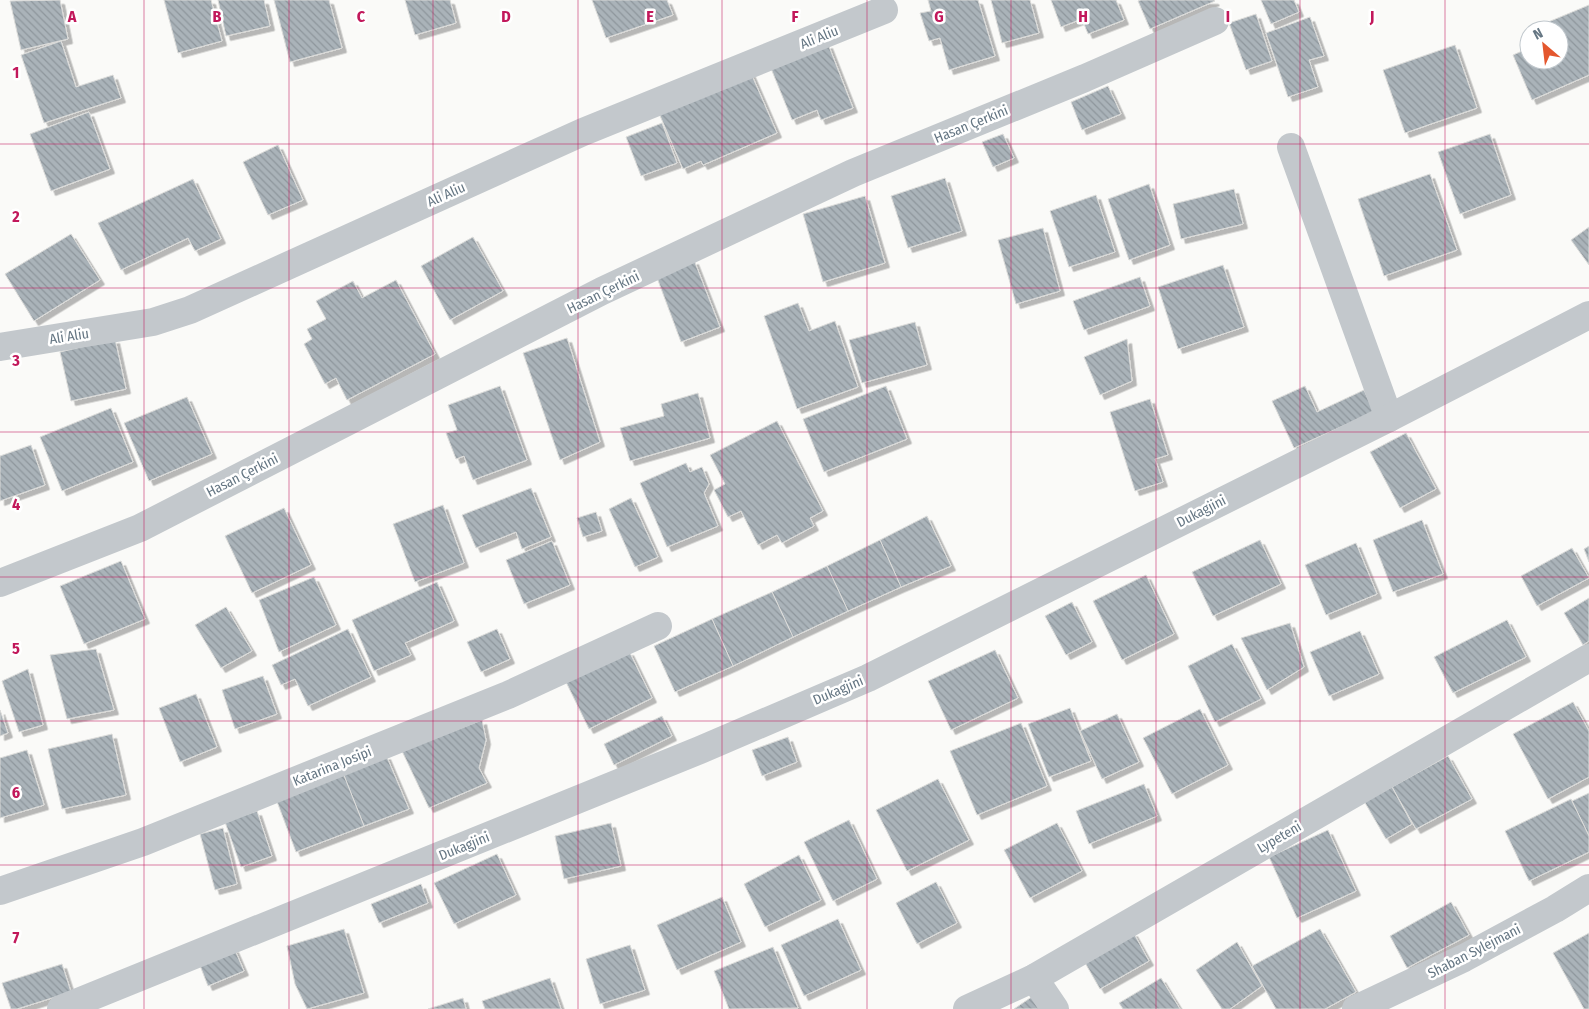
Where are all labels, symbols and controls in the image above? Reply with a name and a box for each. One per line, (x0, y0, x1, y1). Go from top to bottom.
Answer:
text: A (67, 7, 77, 26)
text: B (213, 7, 222, 26)
text: C (357, 7, 366, 26)
text: D (501, 7, 511, 26)
text: E (646, 7, 654, 26)
text: F (791, 7, 799, 26)
text: G (934, 7, 944, 26)
text: H (1078, 7, 1088, 26)
text: I (1226, 7, 1230, 26)
text: J (1369, 7, 1374, 26)
north arrow (1519, 20, 1569, 70)
street label: Ali Aliu (798, 22, 841, 53)
text: N (1530, 24, 1546, 43)
text: 1 (13, 63, 19, 82)
street label: Hasan Çerkini (932, 102, 1011, 147)
street label: Ali Aliu (425, 179, 468, 210)
text: 2 (11, 207, 20, 226)
street label: Hasan Çerkini (564, 268, 642, 317)
street label: Ali Aliu (48, 325, 90, 348)
text: 3 (11, 351, 20, 370)
street label: Hasan Çerkini (204, 450, 281, 501)
street label: Dukagjini (1174, 492, 1229, 531)
text: 4 (12, 495, 20, 514)
text: 5 (12, 639, 20, 658)
street label: Dukagjini (810, 672, 866, 709)
street label: Katarina Josipi (290, 743, 374, 790)
text: 6 (12, 783, 20, 802)
street label: Lypeteni (1254, 818, 1304, 857)
street label: Dukagjini (436, 829, 492, 864)
street label: Shaban Sylejmani (1425, 921, 1523, 982)
text: 7 (13, 928, 20, 947)

